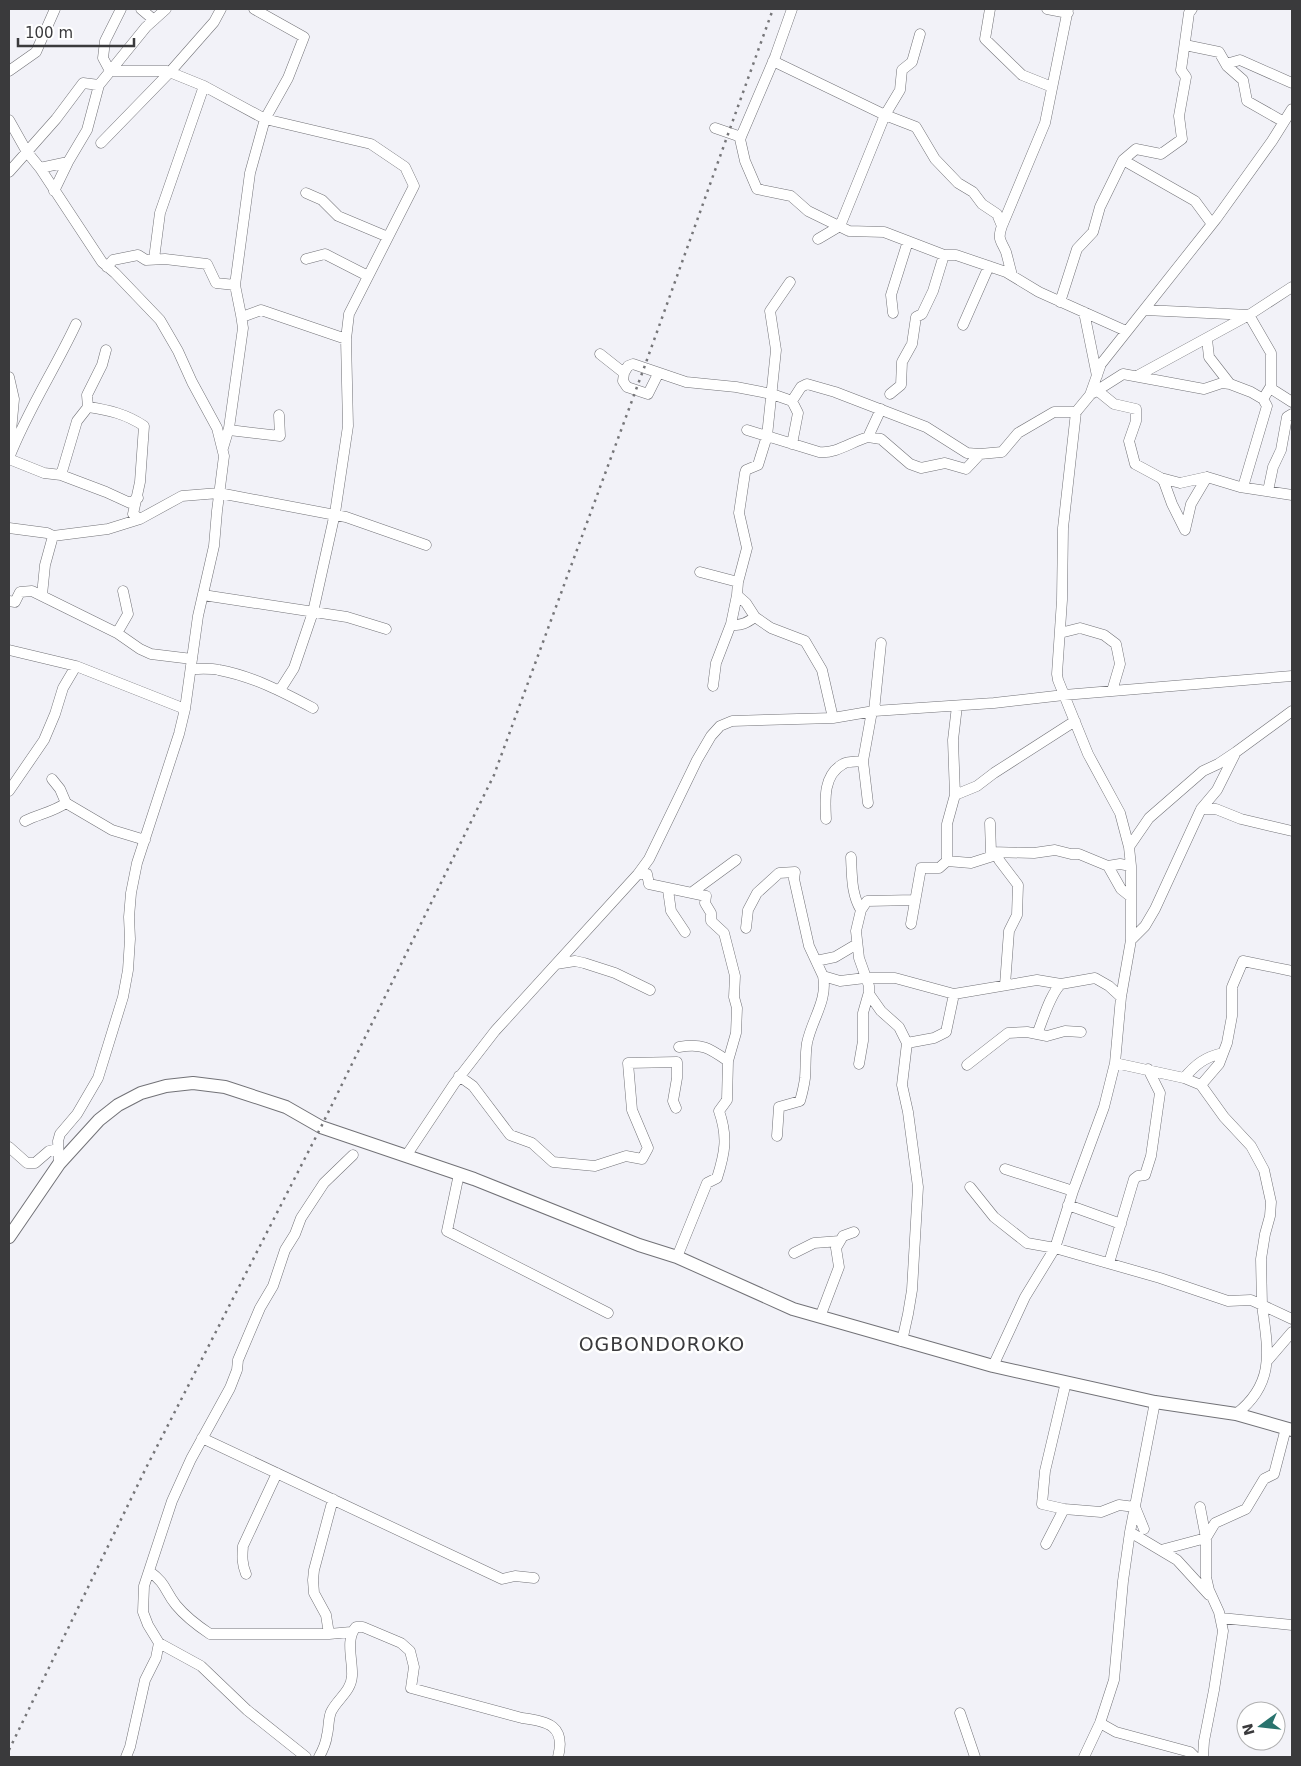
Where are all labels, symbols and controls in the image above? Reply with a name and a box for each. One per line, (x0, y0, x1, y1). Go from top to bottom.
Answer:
scale bar (18, 15, 134, 47)
text: 100 m (25, 24, 73, 42)
district label: OGBONDOROKO (579, 1333, 745, 1355)
north arrow (1236, 1701, 1286, 1751)
text: N (1239, 1722, 1258, 1737)

